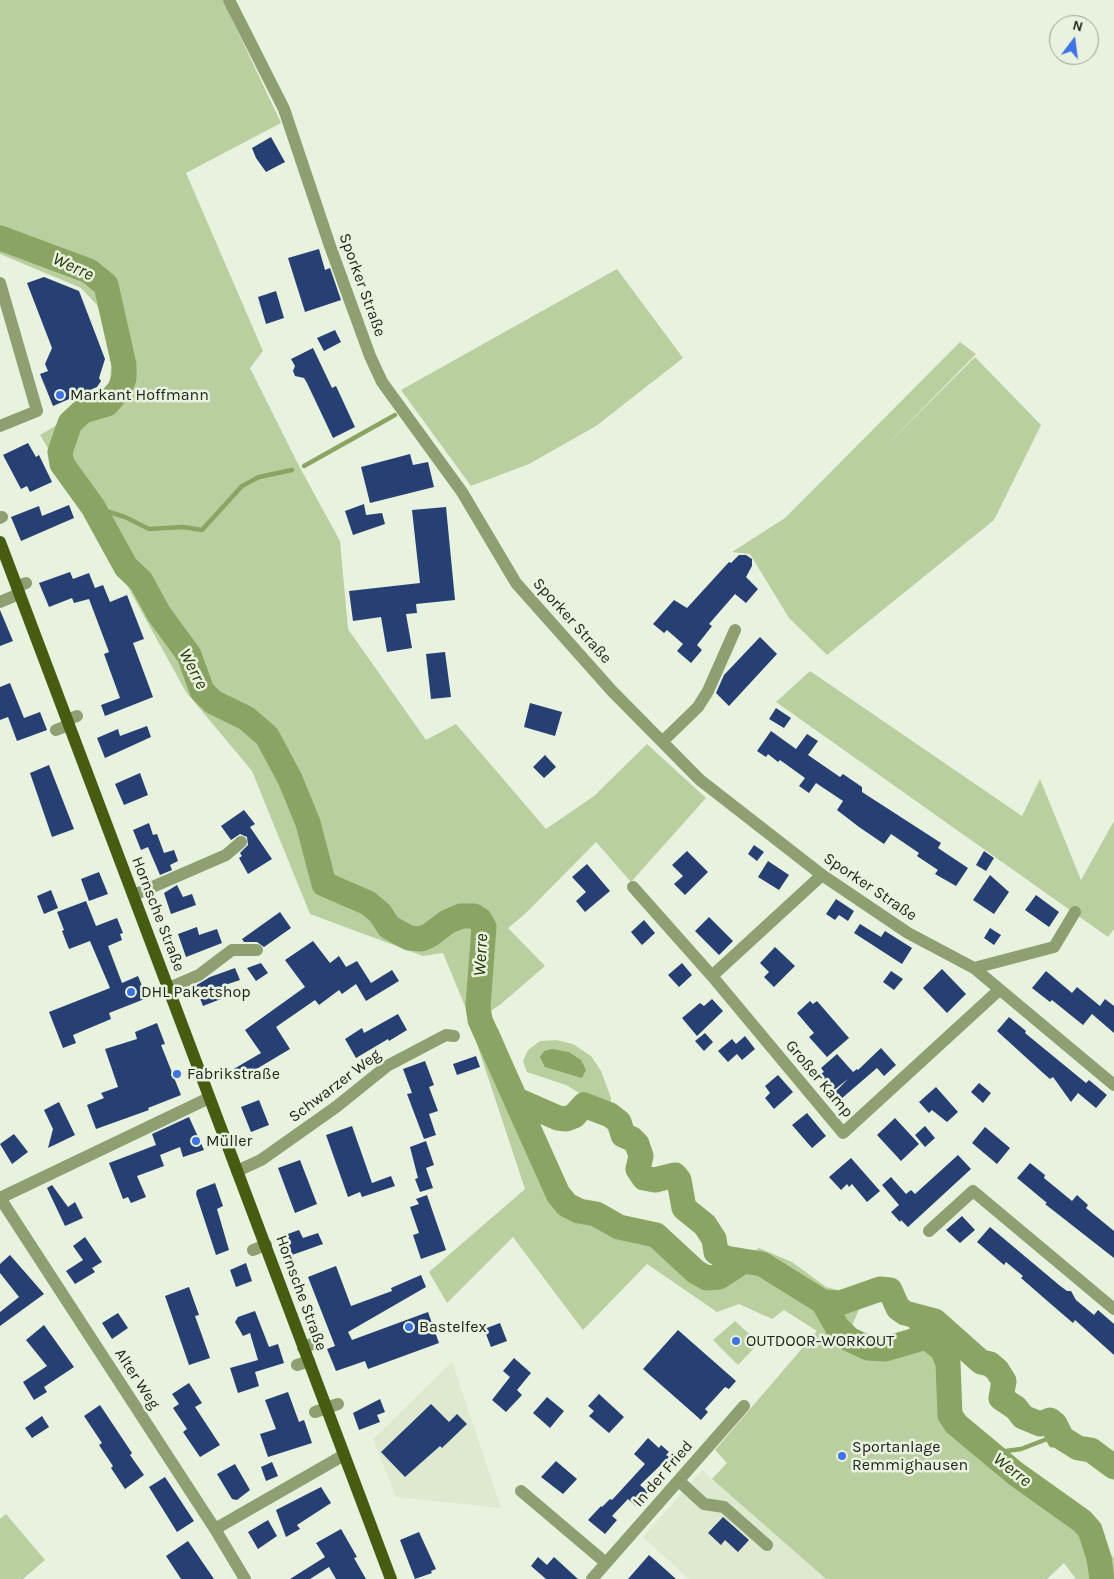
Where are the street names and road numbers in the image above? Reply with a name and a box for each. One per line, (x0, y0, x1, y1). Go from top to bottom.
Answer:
street label: Sporker Straße (334, 231, 390, 339)
street label: Sporker Straße (529, 574, 615, 668)
street label: Sporker Straße (820, 849, 920, 925)
street label: Hornsche Straße (127, 854, 189, 974)
street label: Großer Kamp (781, 1036, 857, 1122)
street label: Schwarzer Weg (285, 1045, 385, 1127)
street label: Hornsche Straße (271, 1233, 331, 1353)
street label: Alter Weg (110, 1345, 164, 1413)
street label: In der Fried (629, 1437, 697, 1511)

